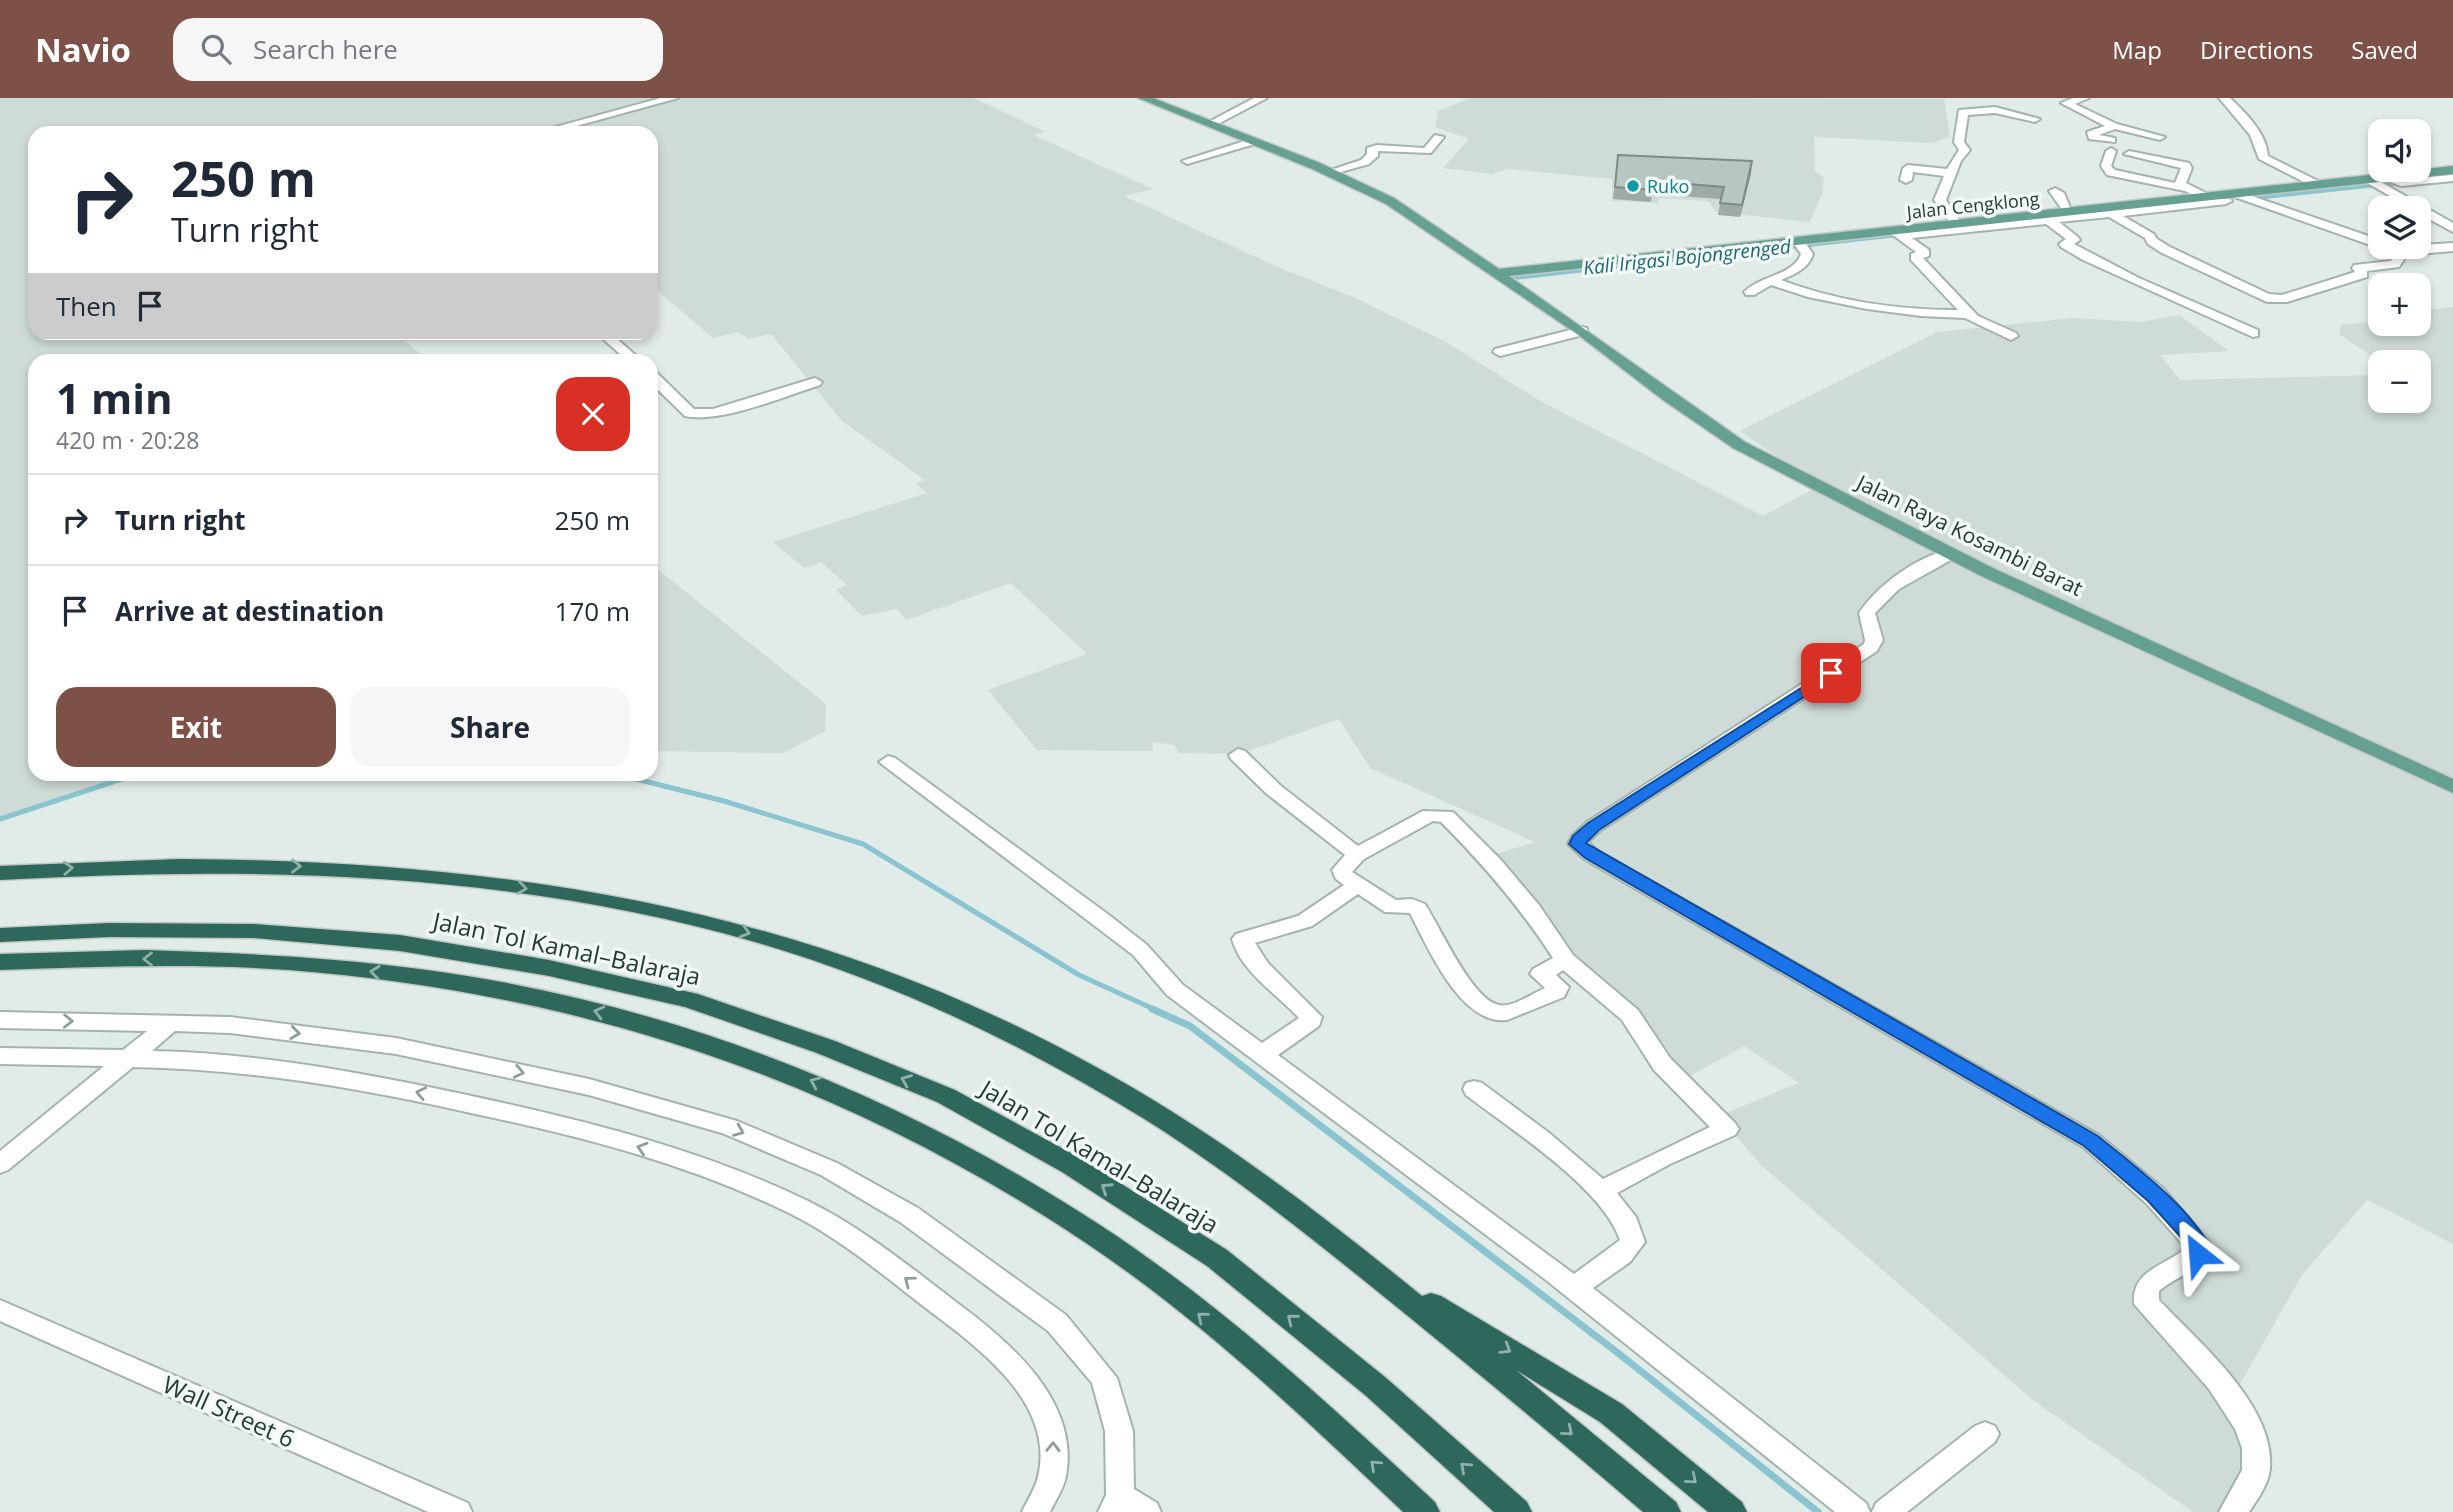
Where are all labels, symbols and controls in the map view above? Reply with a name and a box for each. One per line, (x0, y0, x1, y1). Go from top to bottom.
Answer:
search box (173, 18, 663, 81)
text: Navio (35, 27, 131, 72)
icon: search (197, 30, 235, 68)
text: Search here (253, 31, 398, 67)
text: Map (2112, 33, 2162, 66)
text: Directions (2200, 33, 2313, 66)
text: Saved (2351, 33, 2418, 66)
map controls (2368, 119, 2431, 413)
button: sound (2368, 119, 2431, 182)
text: 250 m (171, 145, 316, 211)
icon: right (56, 154, 147, 245)
place label: Ruko (1647, 174, 1689, 198)
marker: Ruko (1625, 178, 1641, 194)
street label: Jalan Cengklong (1904, 186, 2041, 224)
button: layers (2368, 196, 2431, 259)
text: Turn right (171, 208, 319, 251)
water label: Kali Irigasi Bojongrenged (1582, 233, 1793, 281)
button: + (2368, 273, 2431, 336)
icon: arrive (131, 287, 169, 325)
text: Then (56, 288, 117, 324)
button: − (2368, 350, 2431, 413)
text: 1 min (56, 369, 173, 426)
button: close (556, 377, 630, 451)
text: 420 m · 20:28 (56, 424, 199, 456)
street label: Jalan Raya Kosambi Barat (1851, 467, 2088, 602)
icon: right (56, 501, 94, 539)
text: Turn right (115, 502, 246, 538)
text: 250 m (555, 502, 630, 538)
icon: arrive (56, 592, 94, 630)
text: Arrive at destination (115, 593, 384, 629)
text: 170 m (555, 593, 630, 629)
pin (1801, 643, 1861, 703)
icon: arrive (1812, 654, 1850, 692)
button: Exit (56, 687, 336, 767)
button: Share (350, 687, 630, 767)
one-way arrow (291, 858, 301, 874)
one-way arrow (63, 861, 74, 876)
one-way arrow (516, 880, 528, 895)
street label: Jalan Tol Kamal–Balaraja (428, 903, 704, 992)
one-way arrow (739, 924, 751, 939)
one-way arrow (142, 951, 153, 967)
one-way arrow (369, 965, 380, 980)
one-way arrow (593, 1005, 605, 1020)
one-way arrow (63, 1013, 74, 1029)
one-way arrow (289, 1026, 301, 1041)
one-way arrow (513, 1064, 525, 1079)
street label: Jalan Tol Kamal–Balaraja (973, 1071, 1225, 1240)
one-way arrow (901, 1074, 914, 1088)
one-way arrow (810, 1076, 822, 1090)
one-way arrow (415, 1087, 427, 1102)
one-way arrow (732, 1123, 744, 1137)
one-way arrow (636, 1141, 648, 1156)
one-way arrow (1101, 1183, 1114, 1196)
position arrow (2161, 1217, 2235, 1291)
one-way arrow (904, 1276, 917, 1289)
one-way arrow (1198, 1313, 1211, 1325)
one-way arrow (1287, 1315, 1300, 1327)
one-way arrow (1498, 1341, 1511, 1354)
street label: Wall Street 6 (158, 1367, 300, 1455)
one-way arrow (1560, 1422, 1572, 1435)
one-way arrow (1045, 1442, 1061, 1452)
one-way arrow (1370, 1461, 1383, 1474)
one-way arrow (1460, 1462, 1473, 1475)
one-way arrow (1683, 1471, 1696, 1483)

